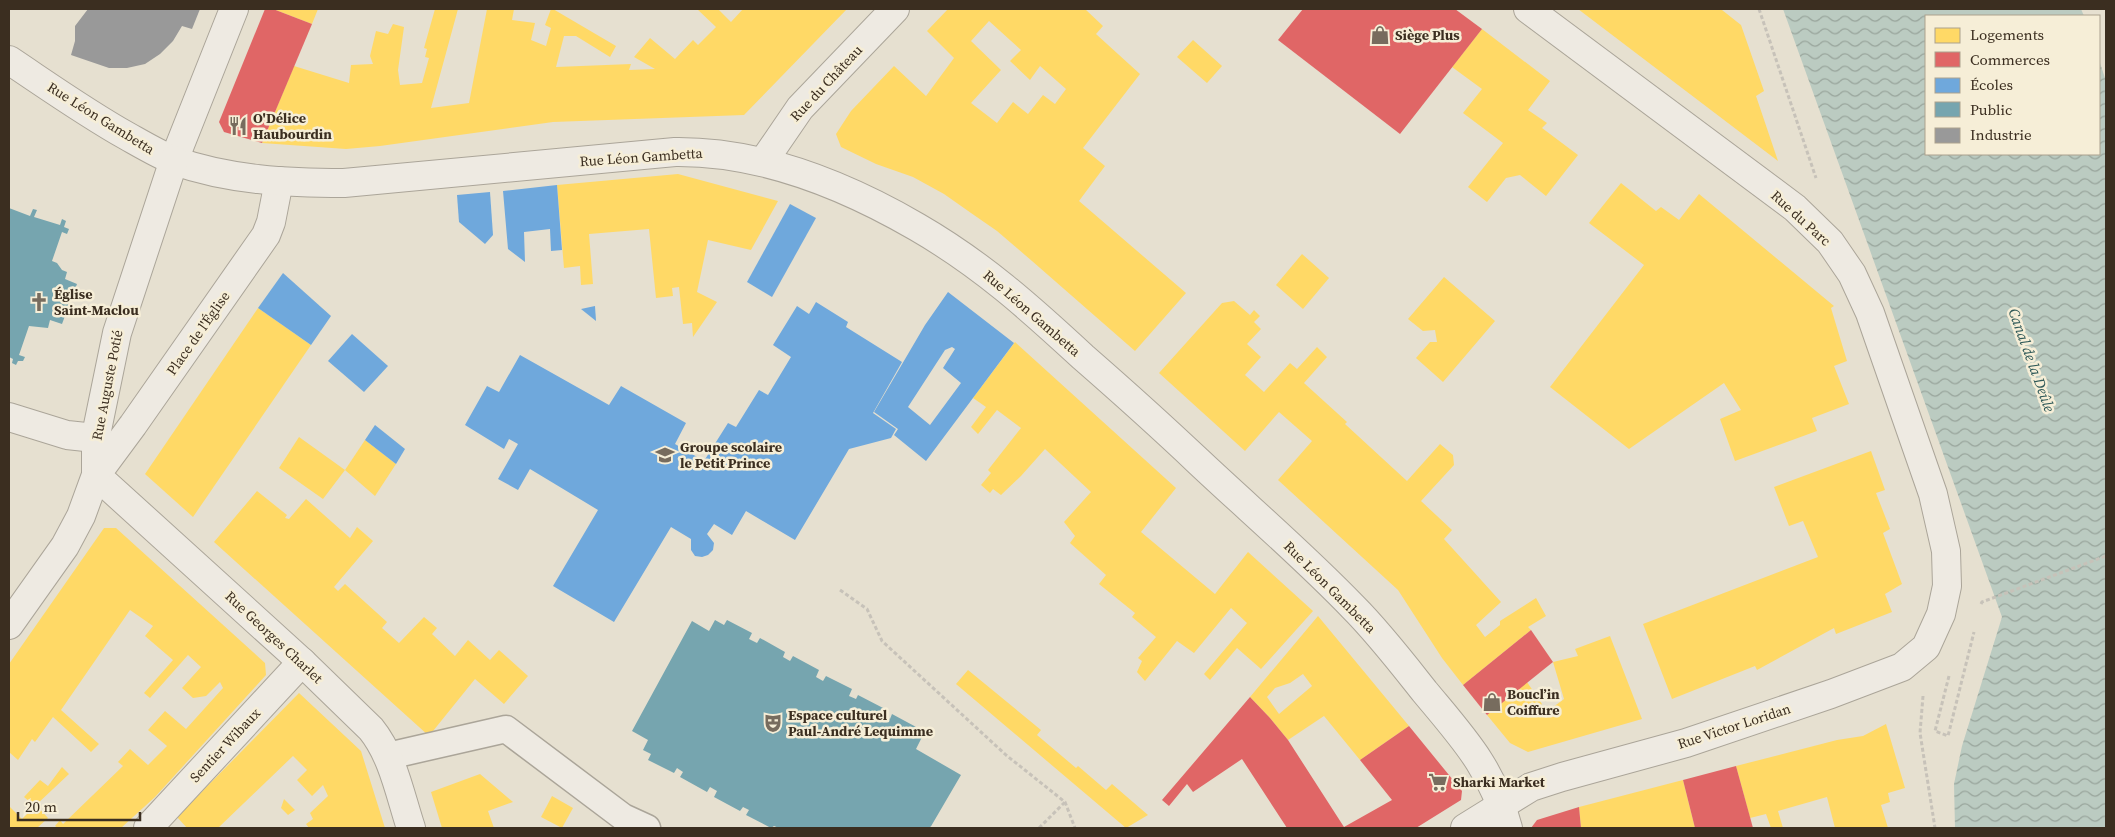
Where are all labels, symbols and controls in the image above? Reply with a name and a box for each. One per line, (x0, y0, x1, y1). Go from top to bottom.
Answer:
legend (1925, 15, 2100, 155)
shop icon: Siège Plus (1369, 24, 1391, 46)
text: Logements (1970, 24, 2044, 45)
place label: Siège Plus (1395, 25, 1460, 45)
street label: Rue du Château (785, 40, 867, 126)
text: Commerces (1970, 49, 2050, 70)
text: Écoles (1970, 74, 2013, 95)
street label: Rue Léon Gambetta (44, 77, 159, 160)
text: Public (1970, 99, 2012, 120)
place label: O'Délice Haubourdin (253, 108, 332, 144)
restaurant icon: O'Délice Haubourdin (227, 115, 249, 137)
text: Industrie (1970, 124, 2032, 145)
street label: Rue Léon Gambetta (579, 143, 704, 171)
street label: Rue du Parc (1767, 186, 1836, 250)
street label: Rue Léon Gambetta (979, 265, 1086, 361)
place label: Église Saint-Maclou (54, 284, 139, 320)
street label: Place de l'Église (162, 287, 234, 379)
church icon: Église Saint-Maclou (28, 291, 50, 313)
water label: Canal de la Deûle (2004, 305, 2060, 415)
street label: Rue Auguste Potié (86, 328, 128, 442)
place label: Groupe scolaire le Petit Prince (680, 437, 782, 473)
school or university icon: Groupe scolaire le Petit Prince (654, 444, 676, 466)
street label: Rue Léon Gambetta (1279, 536, 1381, 638)
street label: Rue Georges Charlet (221, 586, 328, 688)
place label: Boucl’in Coiffure (1507, 684, 1560, 720)
shop icon: Boucl’in Coiffure (1481, 691, 1503, 713)
street label: Rue Victor Loridan (1675, 698, 1794, 754)
street label: Sentier Wibaux (185, 703, 265, 787)
place label: Espace culturel Paul-André Lequimme (788, 705, 933, 741)
theatre icon: Espace culturel Paul-André Lequimme (762, 712, 784, 734)
supermarket icon: Sharki Market (1427, 771, 1449, 793)
place label: Sharki Market (1453, 772, 1546, 792)
scale bar (18, 790, 140, 822)
text: 20 m (25, 796, 57, 817)

